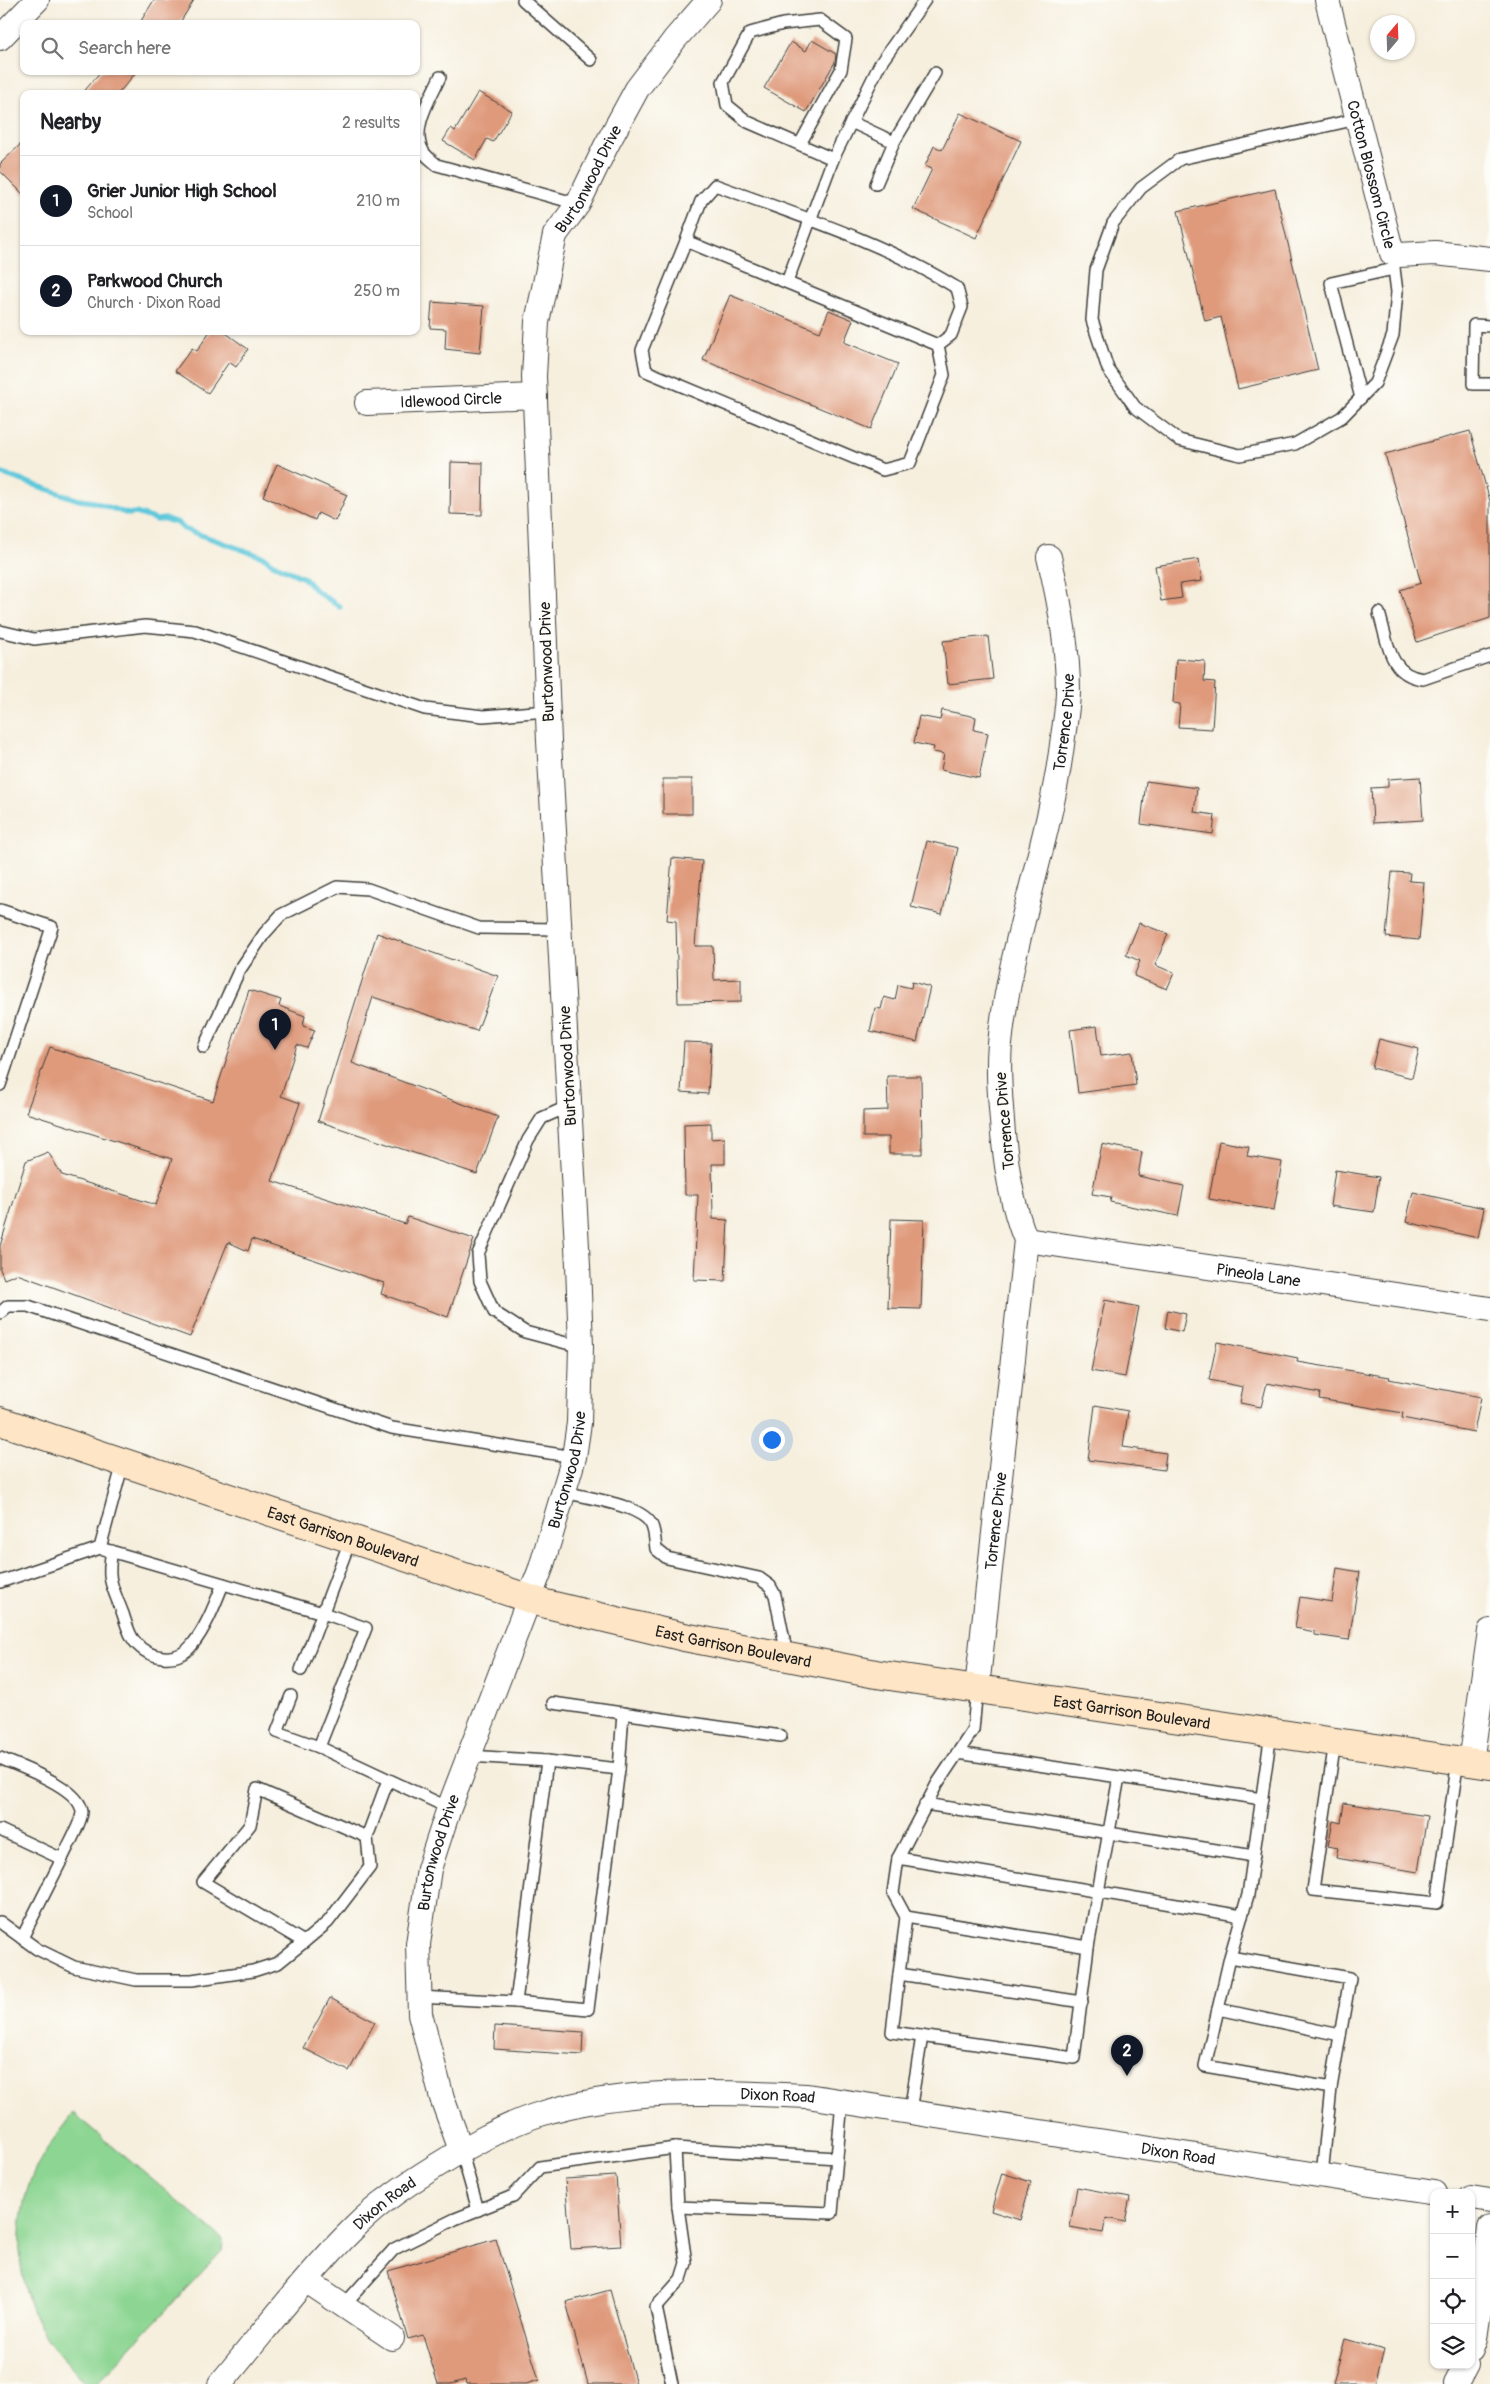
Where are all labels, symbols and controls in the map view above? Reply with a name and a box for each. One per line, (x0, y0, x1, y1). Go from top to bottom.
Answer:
north arrow (1370, 15, 1415, 60)
search box (20, 20, 420, 75)
icon: search (38, 34, 66, 62)
text: Search here (78, 36, 171, 60)
street label: Cotton Blossom Circle (1342, 98, 1399, 251)
text: Nearby (40, 109, 101, 136)
text: 2 results (342, 113, 400, 133)
street label: Burtonwood Drive (551, 122, 627, 237)
text: Grier Junior High School (87, 179, 277, 203)
text: 1 (53, 191, 59, 211)
text: 210 m (356, 191, 400, 211)
text: School (87, 203, 133, 223)
text: Parkwood Church (87, 269, 223, 293)
text: 2 (52, 281, 60, 301)
text: 250 m (354, 281, 400, 301)
text: Church · Dixon Road (87, 293, 221, 313)
street label: Idlewood Circle (400, 388, 502, 413)
street label: Burtonwood Drive (535, 601, 559, 722)
street label: Torrence Drive (1049, 673, 1079, 773)
street label: Burtonwood Drive (555, 1005, 581, 1127)
pin: 1 (259, 1009, 291, 1050)
street label: Torrence Drive (991, 1071, 1019, 1171)
street label: Pineola Lane (1215, 1259, 1302, 1292)
street label: Burtonwood Drive (544, 1411, 590, 1531)
your location (759, 1427, 785, 1453)
street label: Torrence Drive (981, 1471, 1012, 1571)
street label: East Garrison Boulevard (264, 1502, 421, 1572)
street label: East Garrison Boulevard (653, 1621, 813, 1672)
street label: East Garrison Boulevard (1052, 1691, 1212, 1734)
street label: Burtonwood Drive (414, 1792, 464, 1912)
pin: 2 (1111, 2035, 1143, 2076)
street label: Dixon Road (740, 2084, 816, 2108)
street label: Dixon Road (1139, 2139, 1217, 2170)
street label: Dixon Road (349, 2173, 420, 2235)
map controls (1430, 2189, 1475, 2369)
button: + (1430, 2189, 1475, 2234)
button: − (1430, 2234, 1475, 2279)
button: locate (1430, 2279, 1475, 2324)
button: layers (1430, 2324, 1475, 2369)

